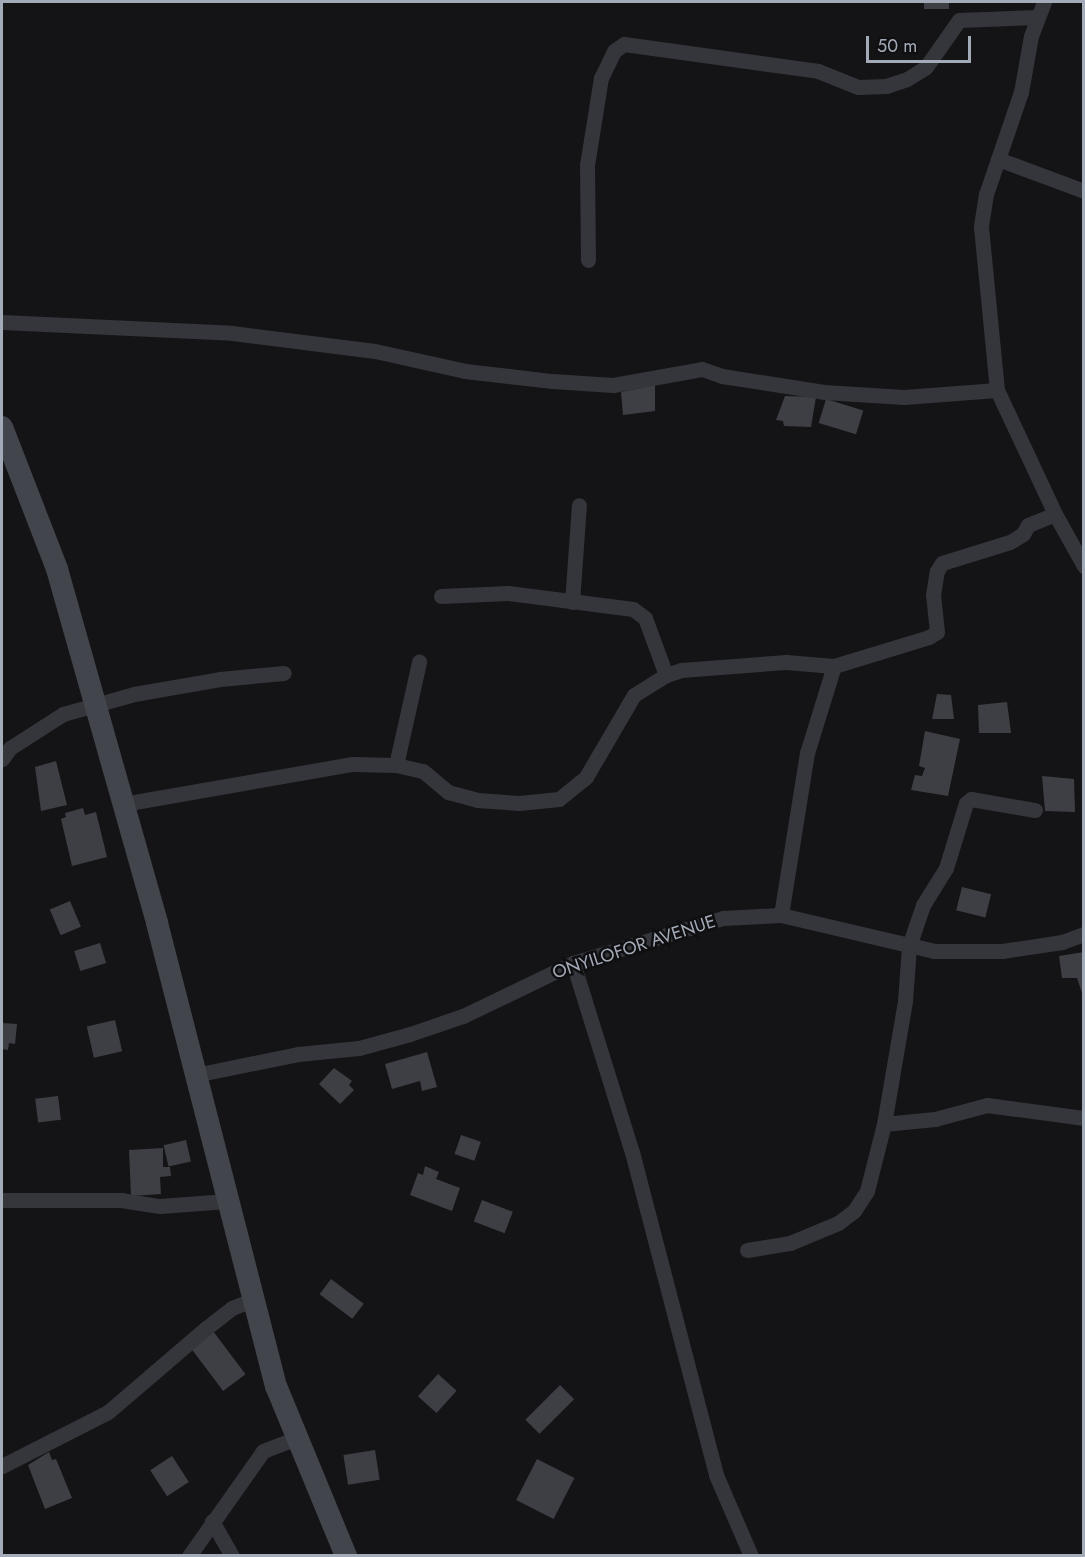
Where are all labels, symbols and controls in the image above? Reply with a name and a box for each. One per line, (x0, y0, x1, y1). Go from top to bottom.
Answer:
scale bar (869, 24, 974, 62)
text: 50 m (877, 33, 917, 59)
street label: ONYILOFOR AVENUE (550, 910, 718, 984)

